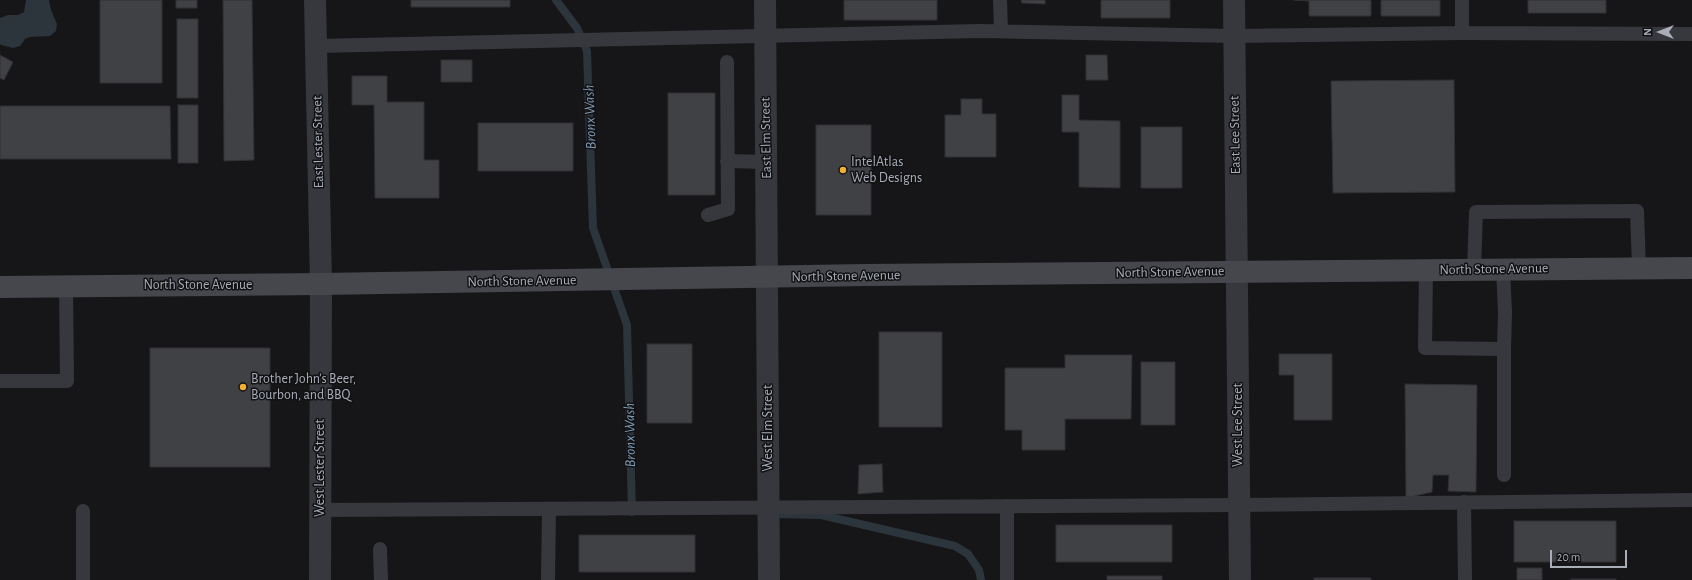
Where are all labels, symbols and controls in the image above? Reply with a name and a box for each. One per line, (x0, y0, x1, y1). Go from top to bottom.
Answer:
north arrow (1640, 12, 1680, 52)
text: N (1642, 28, 1653, 36)
water label: Bronx Wash (580, 84, 600, 150)
street label: East Lester Street (309, 96, 327, 188)
street label: East Lee Street (1226, 96, 1244, 174)
street label: East Elm Street (757, 97, 775, 179)
place label: IntelAtlas Web Designs (851, 154, 922, 186)
marker: IntelAtlas Web Designs (838, 165, 848, 175)
street label: North Stone Avenue (1439, 260, 1549, 278)
street label: North Stone Avenue (1115, 263, 1225, 281)
street label: North Stone Avenue (791, 267, 901, 285)
street label: North Stone Avenue (467, 272, 577, 290)
street label: North Stone Avenue (143, 277, 253, 293)
place label: Brother John’s Beer, Bourbon, and BBQ (251, 371, 356, 404)
marker: Brother John’s Beer, Bourbon, and BBQ (238, 382, 248, 392)
street label: West Lee Street (1230, 383, 1246, 467)
street label: West Elm Street (760, 385, 776, 471)
water label: Bronx Wash (620, 403, 640, 467)
street label: West Lester Street (312, 419, 328, 517)
scale bar (1552, 542, 1629, 568)
text: 20 m (1557, 551, 1580, 563)

